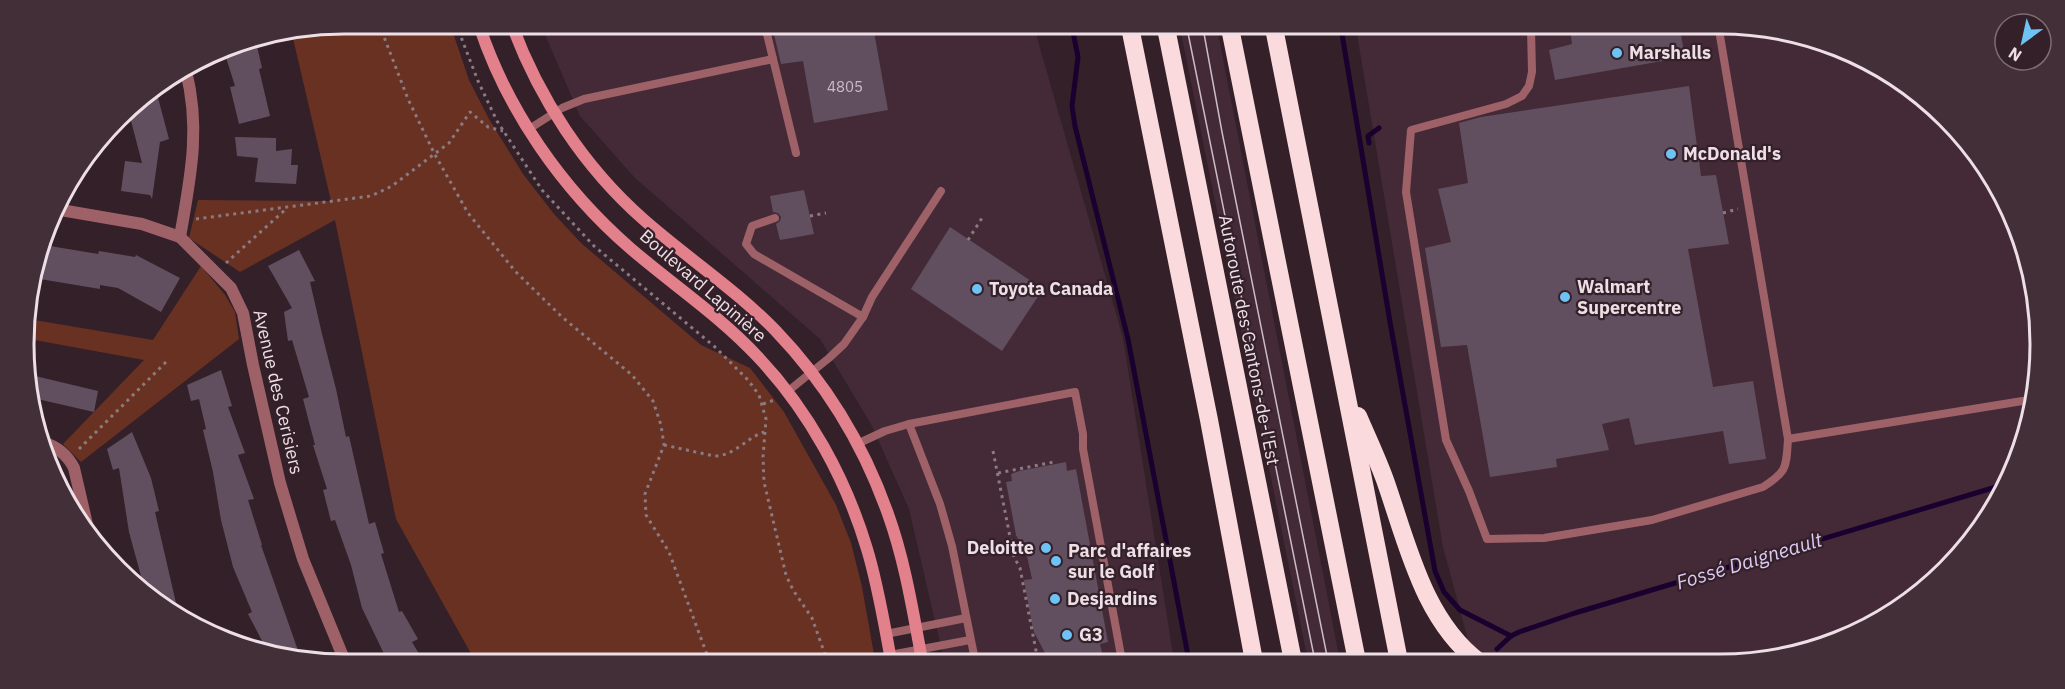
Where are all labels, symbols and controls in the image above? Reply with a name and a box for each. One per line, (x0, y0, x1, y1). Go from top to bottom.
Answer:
north arrow (1993, 12, 2053, 72)
place label: Marshalls (1629, 41, 1711, 64)
text: N (2005, 43, 2025, 66)
marker: Marshalls (1610, 46, 1624, 60)
house number: 4805 (827, 77, 863, 96)
place label: McDonald's (1683, 142, 1781, 165)
marker: McDonald's (1664, 147, 1678, 161)
street label: Autoroute des Cantons-de-l'Est (1214, 213, 1285, 467)
street label: Boulevard Lapinière (635, 224, 772, 347)
place label: Walmart Supercentre (1577, 275, 1681, 319)
place label: Toyota Canada (989, 277, 1113, 300)
marker: Toyota Canada (970, 282, 984, 296)
marker: Walmart Supercentre (1558, 290, 1572, 304)
street label: Avenue des Cerisiers (248, 307, 309, 477)
water label: Fossé Daigneault (1673, 525, 1826, 596)
place label: Deloitte (967, 536, 1034, 559)
place label: Parc d'affaires sur le Golf (1068, 539, 1191, 583)
marker: Deloitte (1039, 541, 1053, 555)
marker: Parc d'affaires sur le Golf (1049, 554, 1063, 568)
place label: Desjardins (1067, 587, 1157, 610)
marker: Desjardins (1048, 592, 1062, 606)
place label: G3 (1079, 623, 1103, 646)
marker: G3 (1060, 628, 1074, 642)

